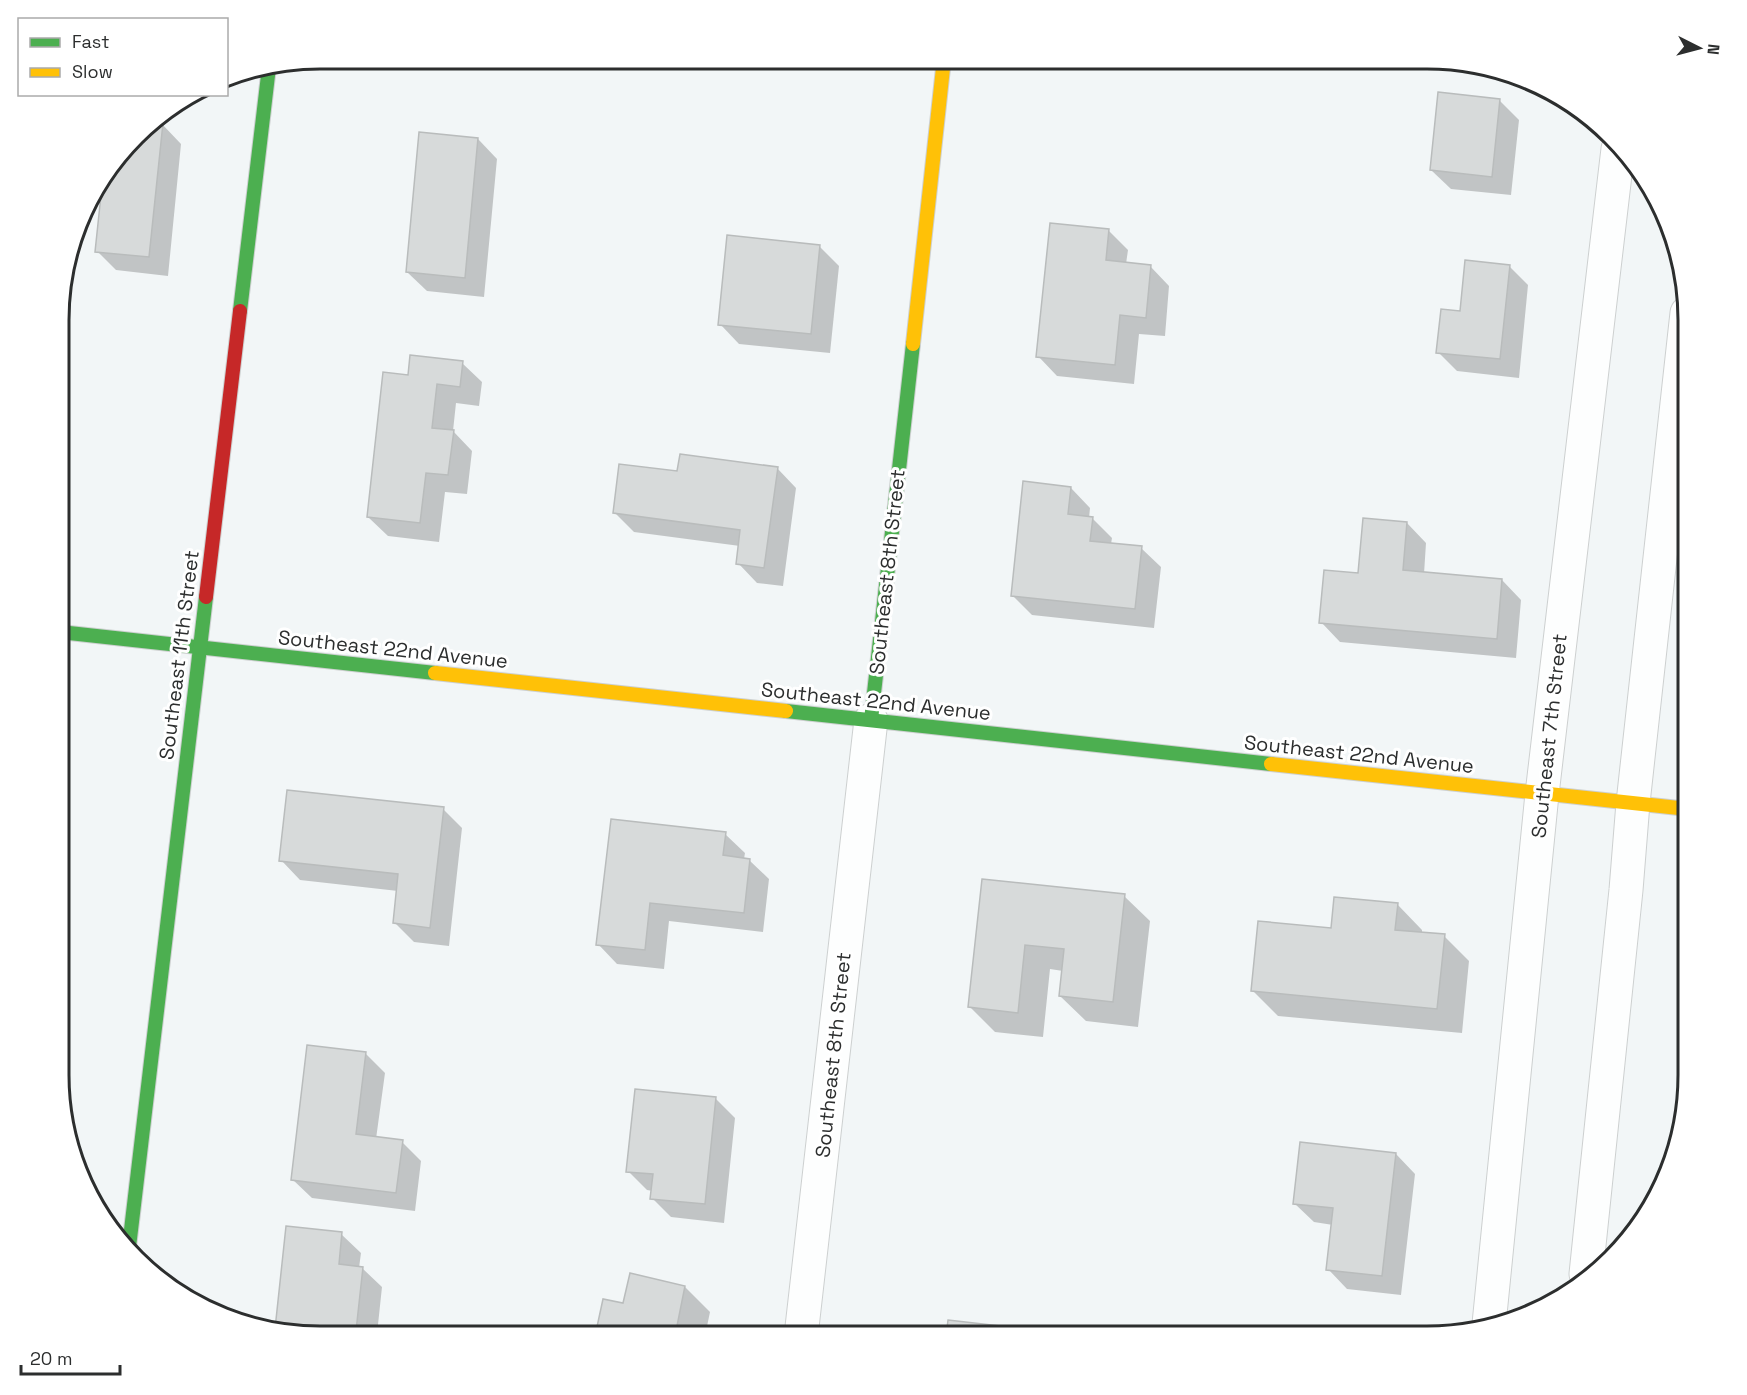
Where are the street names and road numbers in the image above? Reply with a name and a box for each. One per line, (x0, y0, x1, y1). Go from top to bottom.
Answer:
street label: Southeast 8th Street (863, 468, 911, 676)
street label: Southeast 11th Street (153, 549, 205, 761)
street label: Southeast 22nd Avenue (277, 624, 509, 674)
street label: Southeast 7th Street (1525, 633, 1573, 839)
street label: Southeast 22nd Avenue (760, 676, 992, 726)
street label: Southeast 22nd Avenue (1243, 729, 1475, 779)
street label: Southeast 8th Street (809, 951, 857, 1159)

